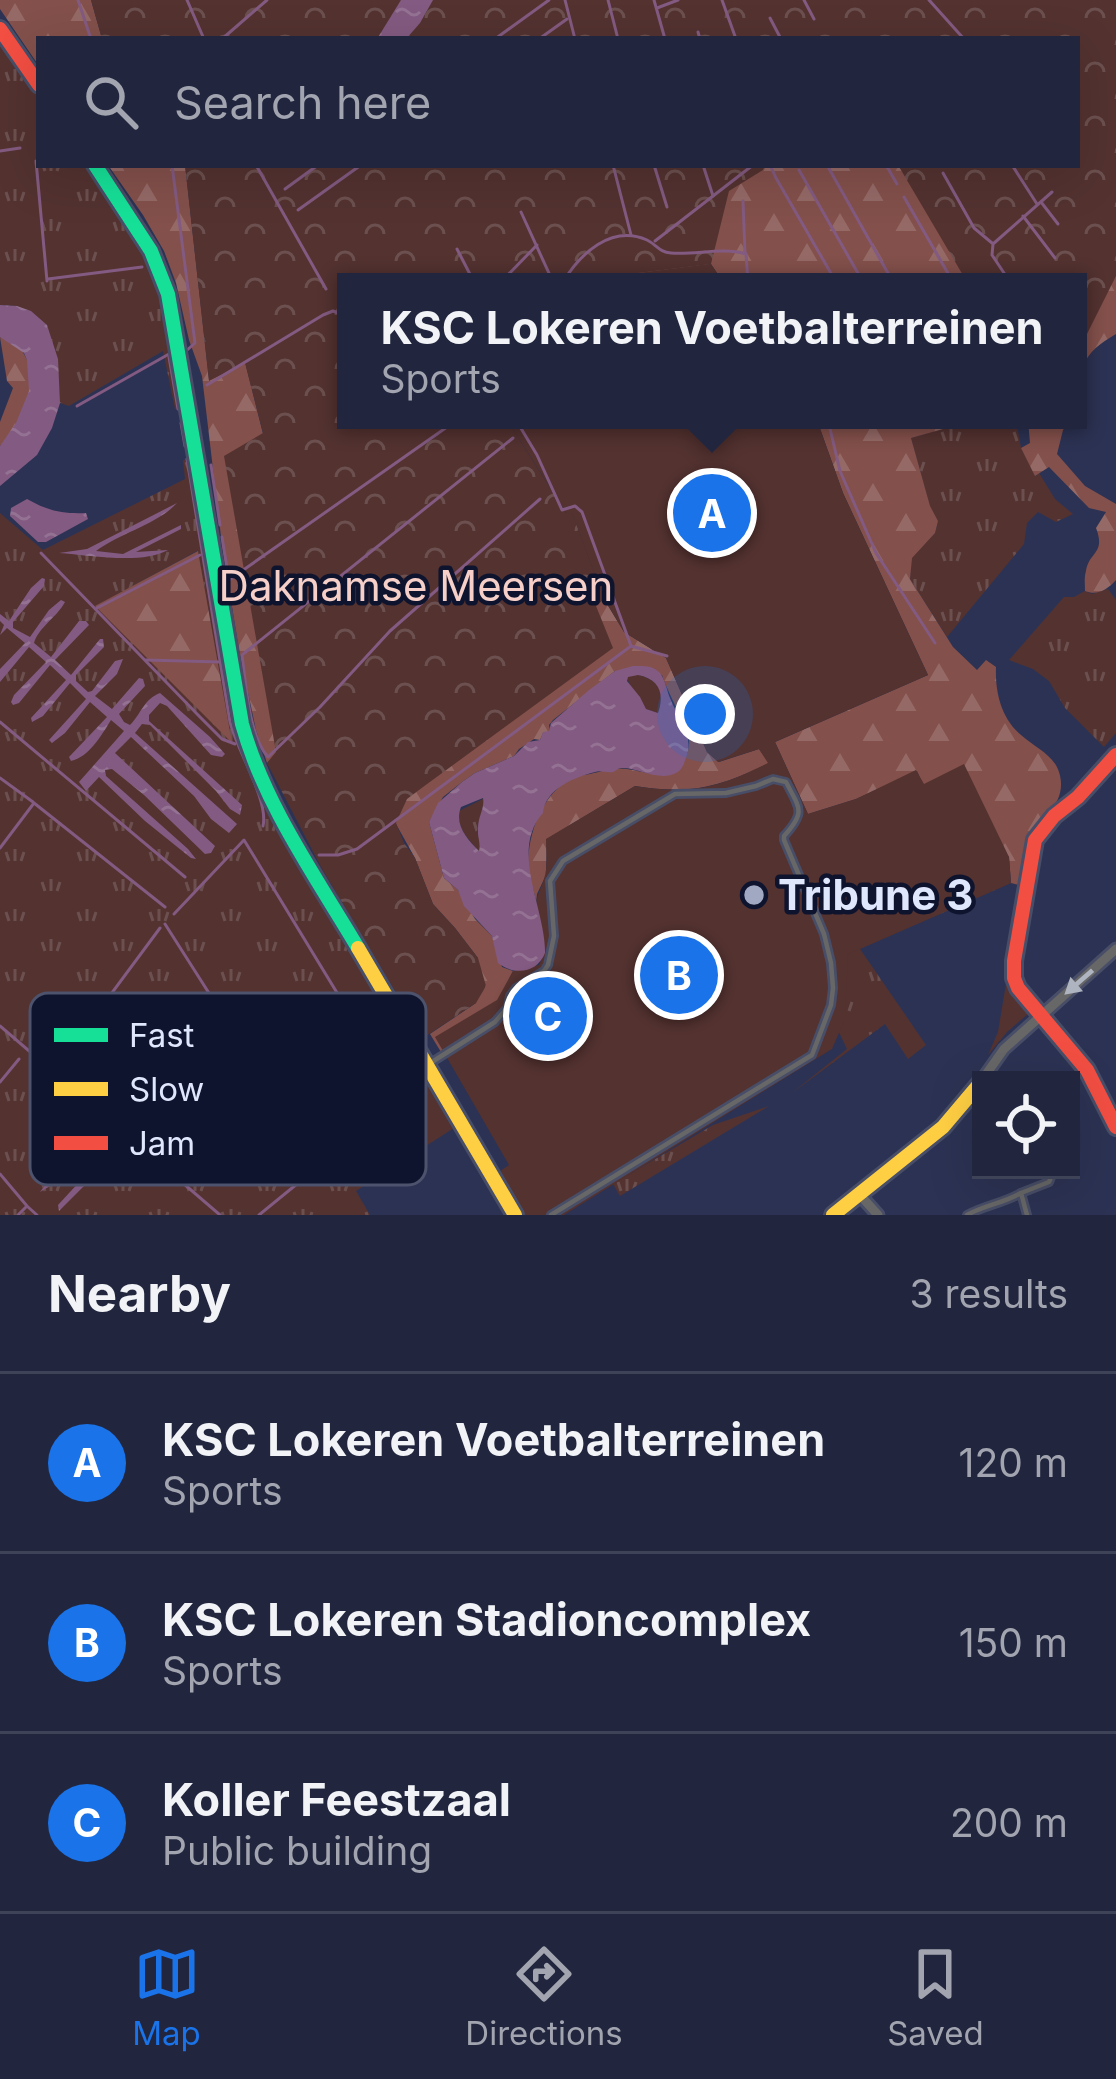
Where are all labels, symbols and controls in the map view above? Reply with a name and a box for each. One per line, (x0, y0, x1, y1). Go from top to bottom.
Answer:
search box (36, 36, 1080, 168)
icon: search (78, 69, 144, 135)
text: Search here (174, 75, 431, 130)
popup (337, 273, 1087, 429)
text: KSC Lokeren Voetbalterreinen (380, 300, 1044, 355)
text: Sports (380, 355, 501, 402)
pin: A (673, 468, 751, 558)
park label: Daknamse Meersen (219, 560, 613, 611)
your location (675, 684, 735, 744)
place label: Tribune 3 (778, 869, 973, 920)
marker: Tribune 3 (741, 882, 767, 908)
pin: B (640, 930, 718, 1020)
one-way arrow (1064, 968, 1093, 995)
pin: C (509, 971, 587, 1061)
legend (30, 993, 426, 1185)
text: Fast (129, 1015, 195, 1055)
text: Slow (129, 1069, 204, 1109)
map controls (972, 1071, 1080, 1179)
button: locate (972, 1071, 1080, 1179)
text: Jam (129, 1123, 195, 1163)
text: Nearby (48, 1263, 231, 1324)
text: 3 results (910, 1270, 1068, 1317)
text: KSC Lokeren Voetbalterreinen (162, 1412, 825, 1467)
text: A (72, 1439, 102, 1486)
text: 120 m (959, 1439, 1068, 1486)
text: Sports (162, 1467, 283, 1514)
text: KSC Lokeren Stadioncomplex (162, 1592, 811, 1647)
text: B (74, 1619, 100, 1666)
text: 150 m (959, 1619, 1068, 1666)
text: Sports (162, 1647, 283, 1694)
text: Koller Feestzaal (162, 1772, 511, 1827)
text: C (73, 1799, 101, 1846)
text: 200 m (950, 1799, 1068, 1846)
text: Public building (162, 1827, 432, 1874)
tab: Map (132, 1941, 201, 2053)
tab: Directions (465, 1941, 623, 2053)
tab: Saved (887, 1941, 984, 2053)

